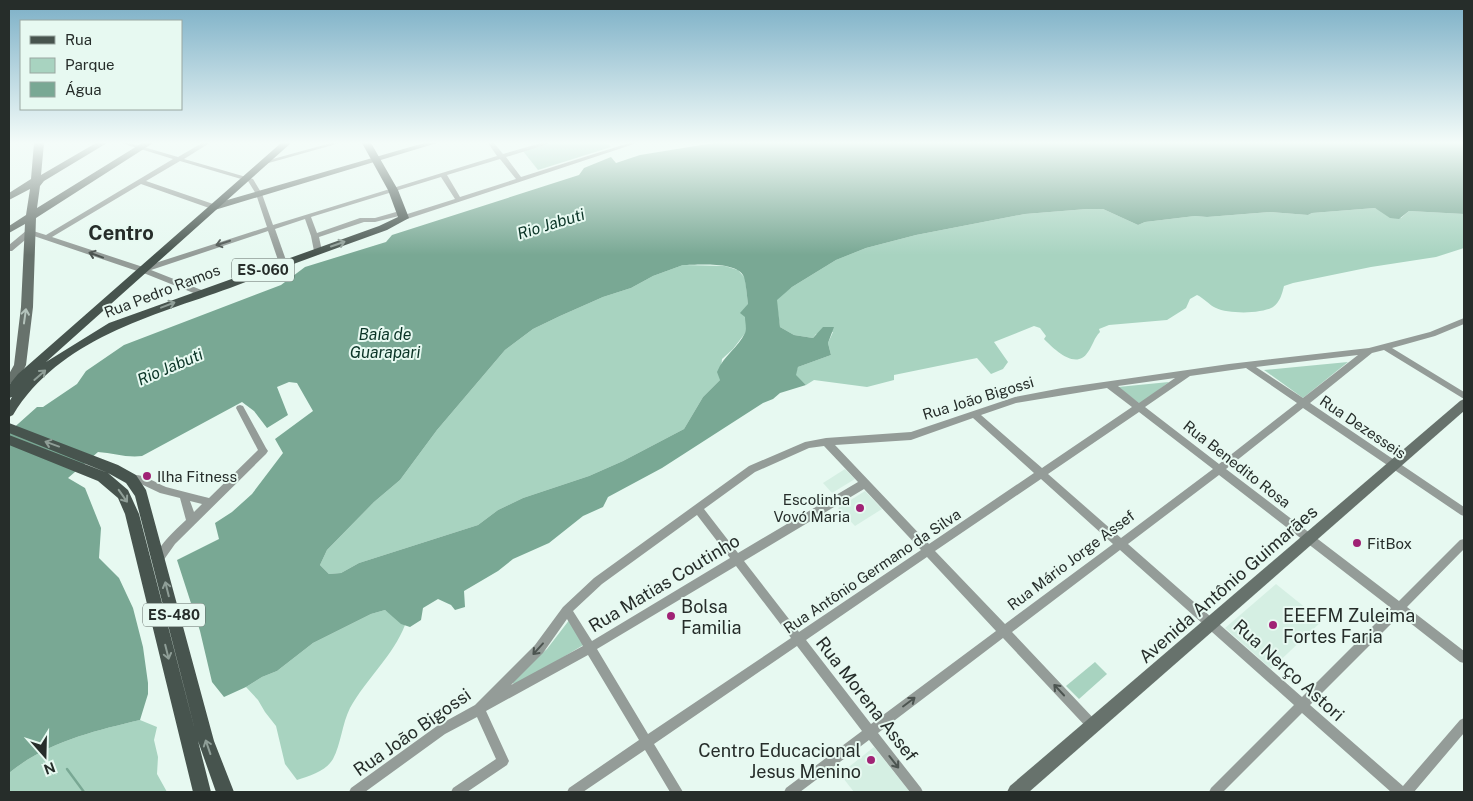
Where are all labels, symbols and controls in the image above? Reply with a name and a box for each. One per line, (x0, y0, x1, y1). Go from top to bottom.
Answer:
legend (20, 20, 182, 110)
text: Rua (65, 31, 92, 48)
text: Parque (65, 56, 115, 73)
text: Água (65, 81, 102, 98)
water label: Rio Jabuti (515, 205, 587, 243)
district label: Centro (88, 221, 154, 245)
one-way arrow (216, 238, 232, 248)
one-way arrow (329, 239, 345, 248)
one-way arrow (89, 250, 104, 259)
road number: ES-060 (232, 258, 294, 282)
street label: Rua Pedro Ramos (102, 261, 222, 321)
one-way arrow (160, 299, 175, 309)
one-way arrow (21, 309, 31, 325)
water label: Baía de Guarapari (350, 325, 420, 362)
water label: Rio Jabuti (134, 345, 206, 389)
one-way arrow (34, 369, 47, 380)
street label: Rua João Bigossi (920, 373, 1036, 423)
street label: Rua Dezesseis (1317, 392, 1409, 462)
street label: Rua Benedito Rosa (1180, 417, 1294, 511)
one-way arrow (45, 439, 60, 448)
place label: Ilha Fitness (157, 468, 237, 485)
marker: Ilha Fitness (141, 470, 153, 482)
one-way arrow (118, 489, 128, 503)
place label: Escolinha Vovó Maria (773, 491, 850, 525)
street label: Avenida Antônio Guimarães (1135, 501, 1321, 667)
marker: Escolinha Vovó Maria (854, 502, 866, 514)
street label: Rua Antônio Germano da Silva (780, 505, 964, 637)
street label: Rua Mário Jorge Assef (1004, 507, 1138, 613)
street label: Rua Matias Coutinho (585, 530, 743, 636)
place label: FitBox (1367, 535, 1412, 552)
marker: FitBox (1351, 537, 1363, 549)
one-way arrow (162, 582, 171, 598)
place label: Bolsa Familia (681, 596, 741, 638)
road number: ES-480 (143, 604, 205, 626)
place label: EEEFM Zuleima Fortes Faria (1283, 605, 1415, 647)
marker: Bolsa Familia (665, 610, 677, 622)
street label: Rua Nerço Astori (1229, 615, 1349, 725)
marker: EEEFM Zuleima Fortes Faria (1267, 619, 1279, 631)
street label: Rua Morena Assef (812, 633, 922, 765)
one-way arrow (532, 642, 544, 655)
one-way arrow (163, 643, 172, 659)
street label: Rua João Bigossi (349, 684, 475, 780)
one-way arrow (1053, 684, 1065, 697)
one-way arrow (902, 697, 915, 708)
north arrow (20, 731, 70, 781)
one-way arrow (203, 739, 212, 755)
place label: Centro Educacional Jesus Menino (698, 740, 861, 782)
marker: Centro Educacional Jesus Menino (865, 754, 877, 766)
one-way arrow (888, 755, 899, 768)
text: N (42, 759, 57, 778)

